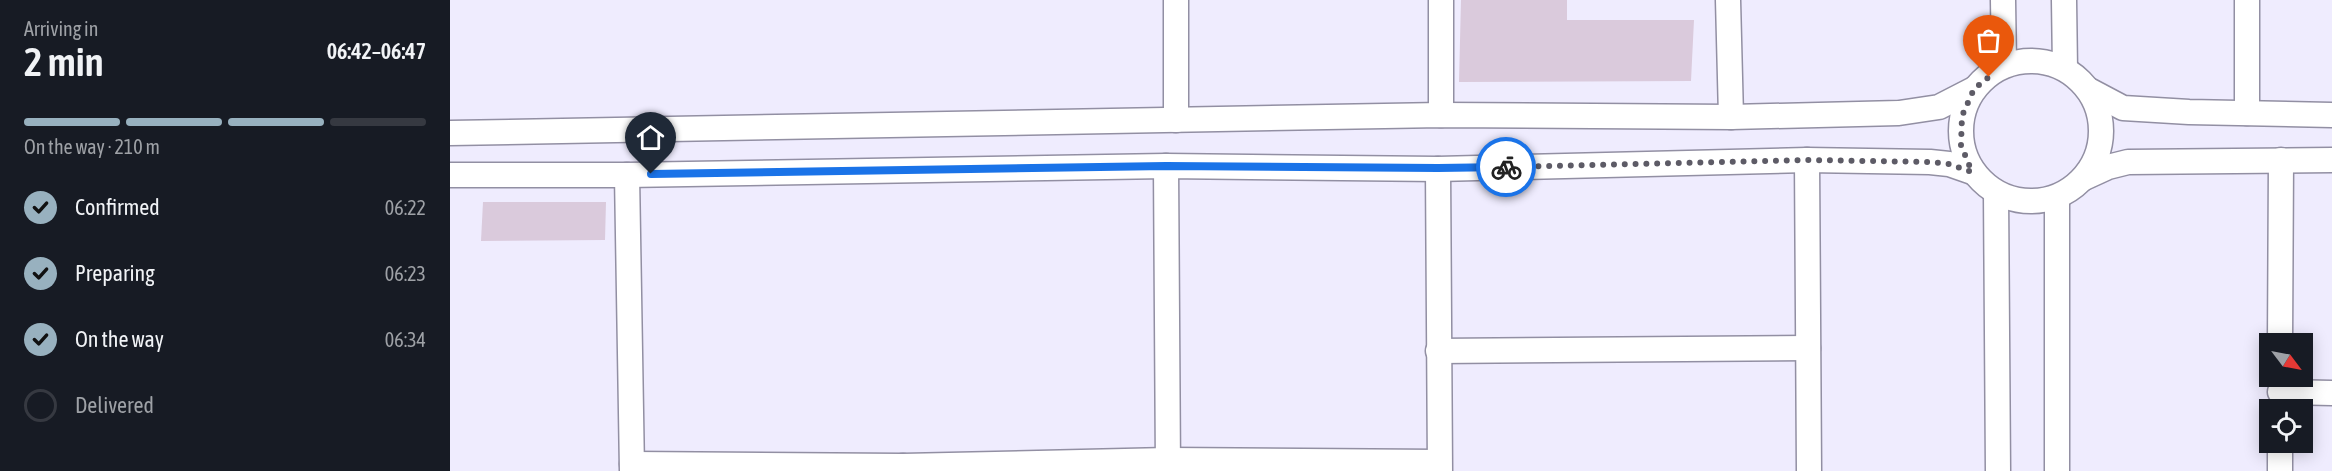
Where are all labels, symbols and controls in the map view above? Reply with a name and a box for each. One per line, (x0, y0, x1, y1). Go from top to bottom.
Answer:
pin (1963, 15, 2014, 77)
text: Arriving in (24, 17, 98, 40)
icon: bag (1972, 24, 2005, 57)
text: 06:42–06:47 (327, 38, 426, 64)
text: 2 min (24, 40, 104, 84)
pin (625, 112, 676, 174)
icon: home (634, 121, 667, 154)
text: On the way · 210 m (24, 135, 160, 158)
courier (1476, 137, 1536, 197)
icon: bike (1490, 151, 1523, 184)
icon: check (24, 191, 57, 224)
text: Confirmed (75, 194, 160, 220)
text: 06:22 (385, 196, 426, 219)
icon: check (24, 257, 57, 290)
text: Preparing (75, 260, 155, 286)
text: 06:23 (385, 262, 426, 285)
icon: check (24, 323, 57, 356)
text: On the way (75, 326, 164, 352)
text: 06:34 (385, 328, 426, 351)
north arrow (2259, 333, 2313, 387)
map controls (2259, 333, 2313, 453)
text: Delivered (75, 392, 154, 418)
button: locate (2259, 399, 2313, 453)

